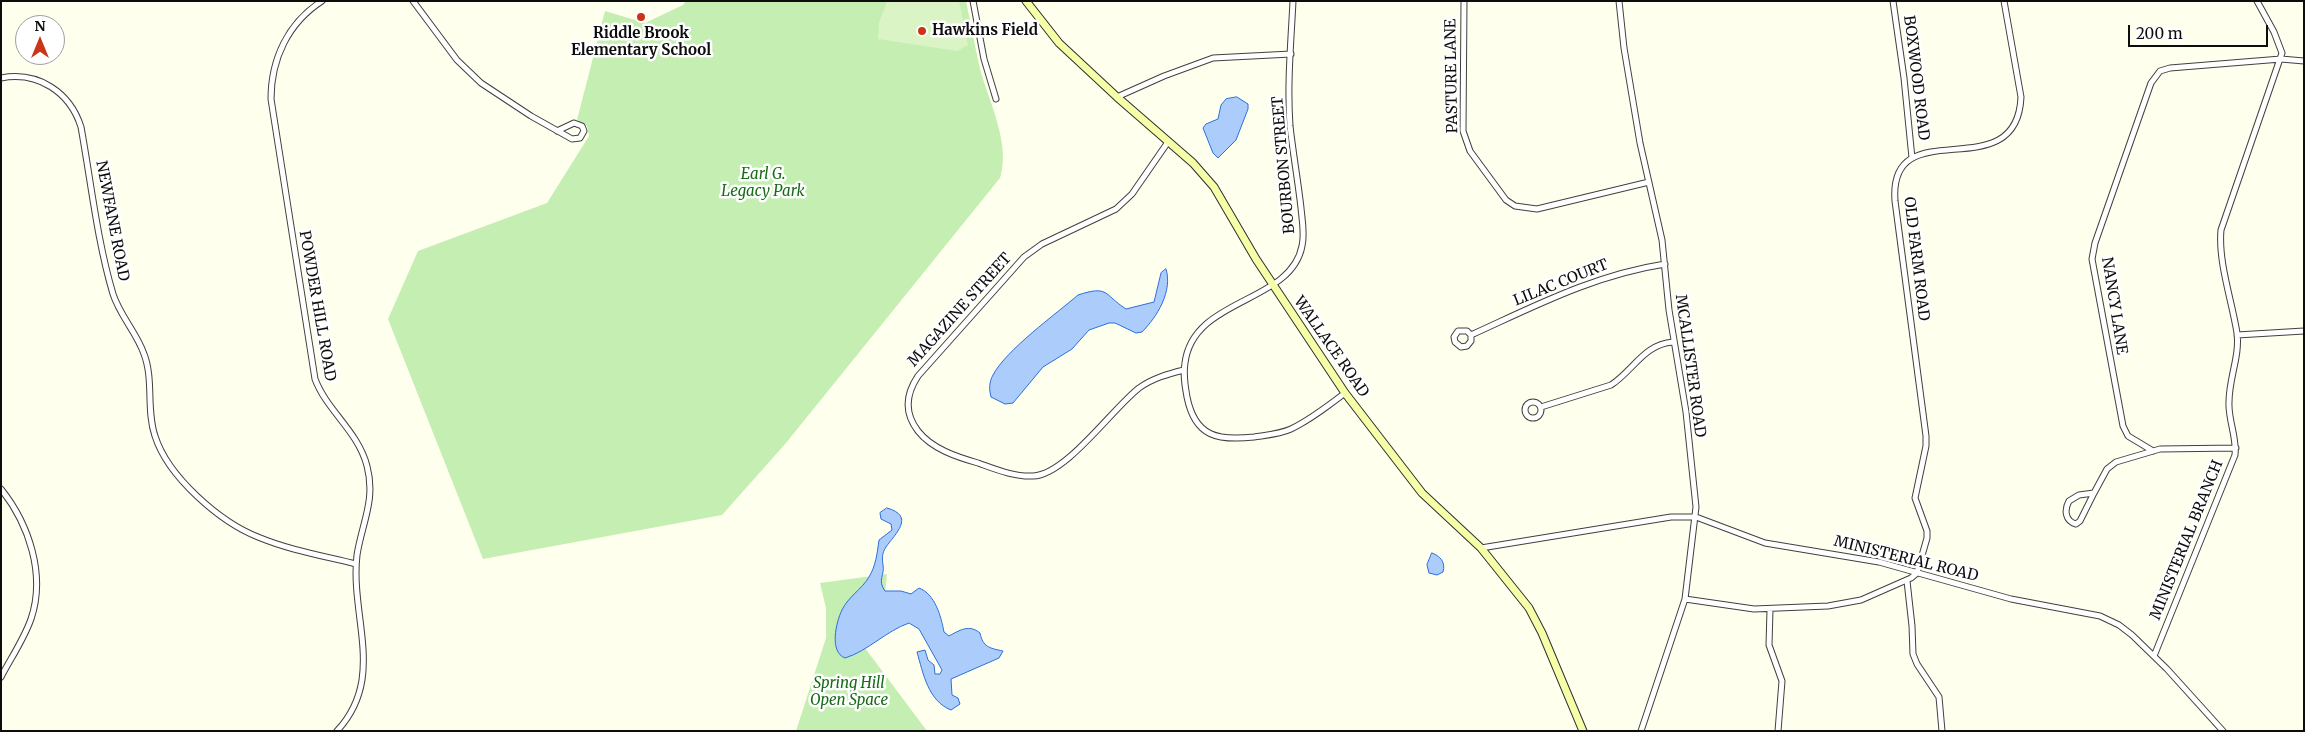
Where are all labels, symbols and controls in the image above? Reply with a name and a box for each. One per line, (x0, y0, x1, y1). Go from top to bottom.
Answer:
marker: Riddle Brook Elementary School (635, 11, 647, 23)
street label: BOXWOOD ROAD (1899, 14, 1933, 142)
north arrow (15, 15, 65, 65)
scale bar (2130, 15, 2270, 47)
text: N (34, 17, 46, 35)
street label: PASTURE LANE (1442, 19, 1462, 133)
place label: Hawkins Field (932, 22, 1038, 40)
text: 200 m (2136, 24, 2183, 43)
place label: Riddle Brook Elementary School (571, 25, 711, 60)
marker: Hawkins Field (916, 25, 928, 37)
street label: BOURBON STREET (1269, 95, 1299, 235)
street label: NEWFANE ROAD (92, 159, 132, 283)
park label: Earl G. Legacy Park (721, 166, 805, 201)
street label: OLD FARM ROAD (1899, 196, 1933, 322)
street label: POWDER HILL ROAD (295, 229, 339, 383)
street label: MAGAZINE STREET (904, 250, 1016, 370)
street label: LILAC COURT (1511, 256, 1611, 310)
street label: NANCY LANE (2097, 256, 2131, 356)
street label: WALLACE ROAD (1290, 293, 1372, 401)
street label: MCALLISTER ROAD (1671, 294, 1709, 438)
street label: MINISTERIAL BRANCH (2147, 458, 2227, 622)
street label: MINISTERIAL ROAD (1832, 532, 1980, 586)
park label: Spring Hill Open Space (810, 675, 888, 710)

